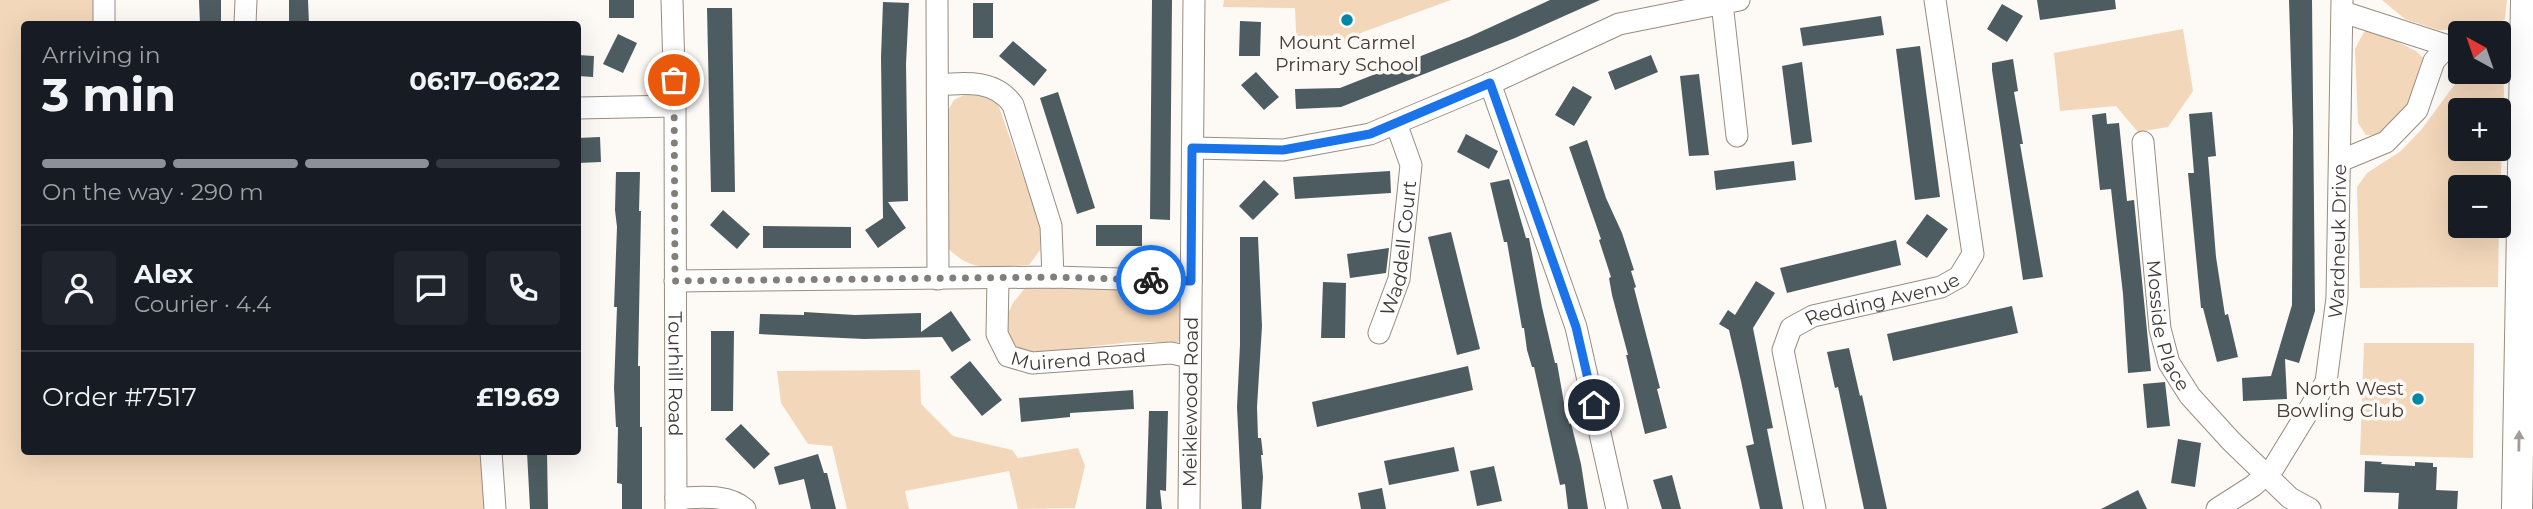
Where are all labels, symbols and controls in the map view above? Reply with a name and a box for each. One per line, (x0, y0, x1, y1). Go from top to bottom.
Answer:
marker: Mount Carmel Primary School (1339, 12, 1355, 28)
north arrow (2448, 21, 2511, 84)
map controls (2448, 21, 2511, 238)
place label: Mount Carmel Primary School (1275, 31, 1419, 76)
text: Arriving in (42, 41, 161, 69)
pin (644, 50, 704, 110)
icon: bag (655, 61, 693, 99)
text: 06:17–06:22 (409, 65, 560, 97)
text: 3 min (42, 66, 176, 123)
button: + (2448, 98, 2511, 161)
street label: Wardneuk Drive (2323, 164, 2351, 320)
button: − (2448, 175, 2511, 238)
text: On the way · 290 m (42, 178, 264, 206)
street label: Waddell Court (1375, 179, 1421, 319)
courier (1116, 245, 1186, 315)
button: person (42, 251, 116, 325)
button: chat (394, 251, 468, 325)
button: phone (486, 251, 560, 325)
text: Alex (134, 258, 193, 290)
street label: Mosside Place (2142, 259, 2195, 395)
icon: bike (1132, 261, 1170, 299)
street label: Redding Avenue (1800, 267, 1964, 330)
text: Courier · 4.4 (134, 290, 271, 318)
street label: Tourhill Road (664, 311, 687, 436)
street label: Meiklewood Road (1178, 317, 1202, 487)
street label: Muirend Road (1008, 343, 1147, 375)
pin (1564, 375, 1624, 435)
place label: North West Bowling Club (2276, 377, 2404, 422)
text: Order #7517 (42, 381, 197, 413)
text: £19.69 (476, 381, 560, 413)
icon: home (1575, 386, 1613, 424)
marker: North West Bowling Club (2410, 391, 2426, 407)
one-way arrow (2513, 430, 2524, 452)

